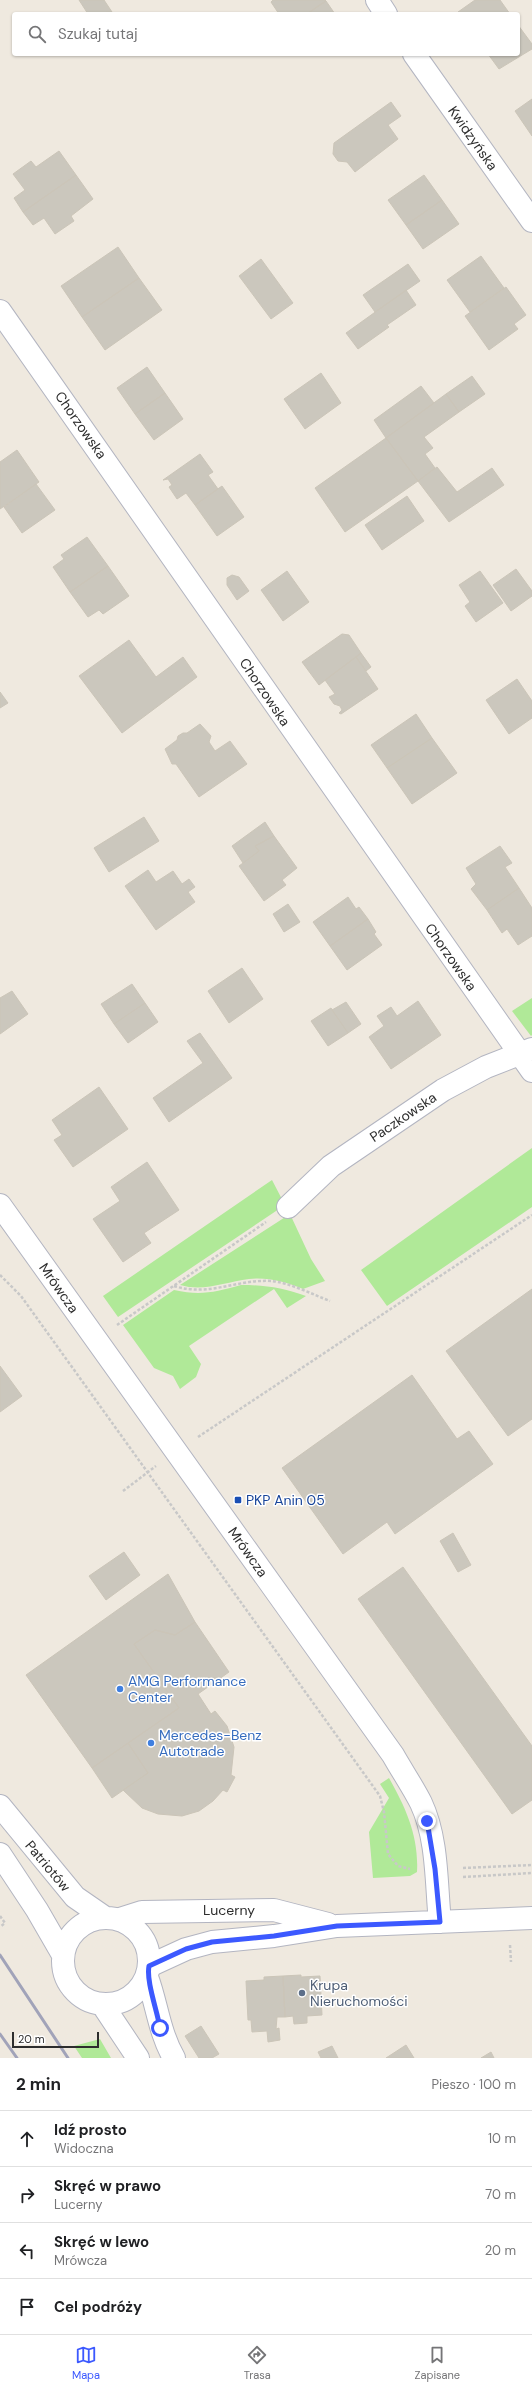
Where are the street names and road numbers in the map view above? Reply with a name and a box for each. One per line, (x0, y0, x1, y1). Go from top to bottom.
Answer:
street label: Kwidzyńska (444, 102, 502, 174)
street label: Chorzowska (51, 388, 111, 462)
street label: Chorzowska (236, 654, 294, 730)
street label: Chorzowska (421, 920, 481, 994)
street label: Paczkowska (366, 1088, 440, 1146)
street label: Mrówcza (35, 1259, 83, 1317)
street label: Mrówcza (224, 1523, 272, 1581)
street label: Patriotów (21, 1837, 75, 1895)
street label: Lucerny (203, 1901, 255, 1919)

